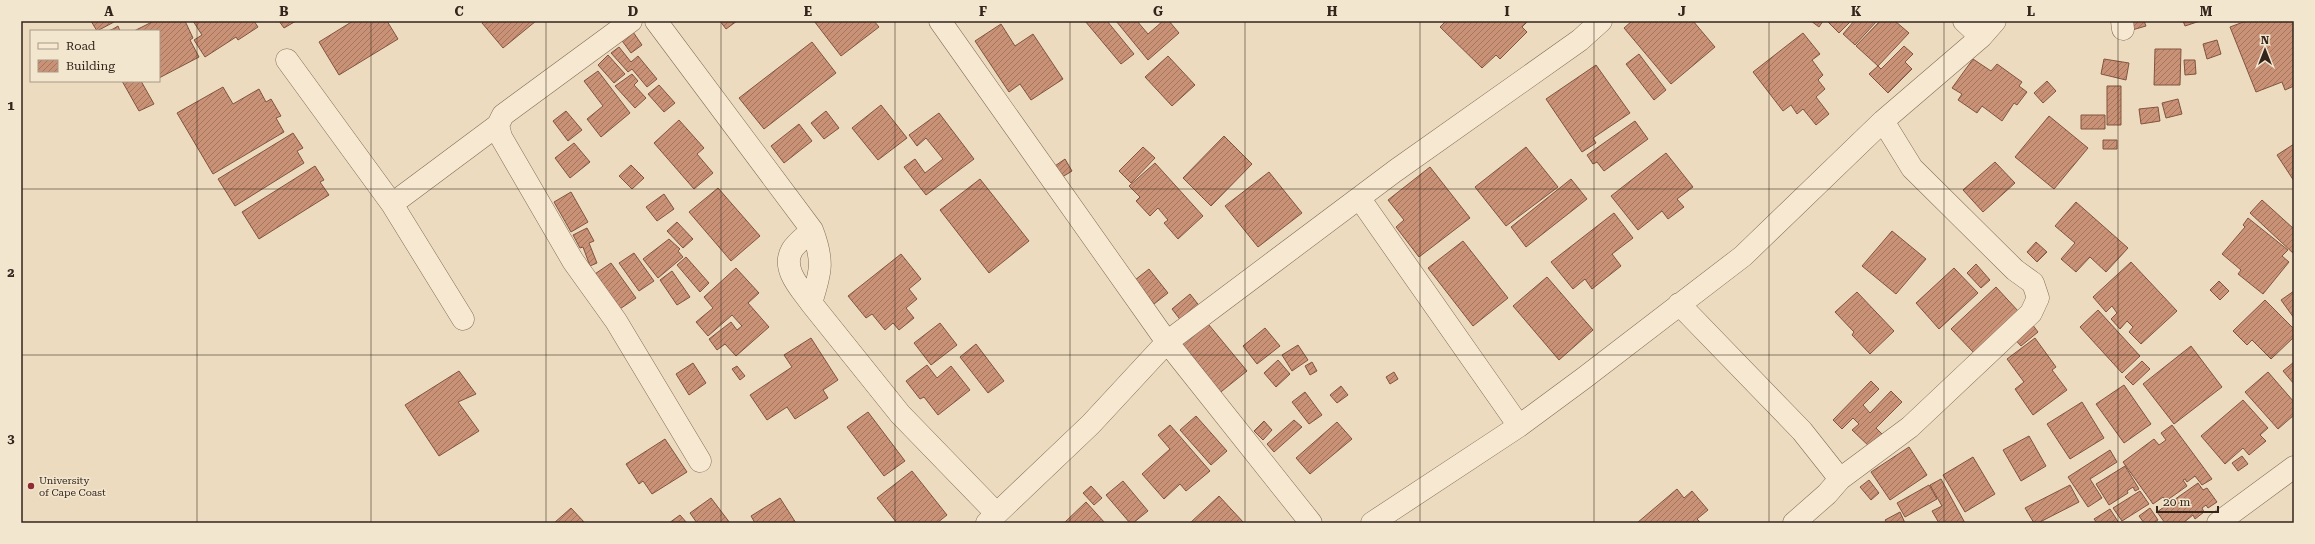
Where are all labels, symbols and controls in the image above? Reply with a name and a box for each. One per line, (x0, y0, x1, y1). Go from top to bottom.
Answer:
text: A (104, 4, 114, 19)
text: B (279, 4, 289, 19)
text: C (454, 4, 464, 19)
text: D (628, 4, 638, 19)
text: E (804, 4, 812, 19)
text: F (979, 4, 987, 19)
text: G (1153, 4, 1163, 19)
text: H (1327, 4, 1338, 19)
text: I (1504, 4, 1510, 19)
text: J (1678, 4, 1686, 19)
text: K (1851, 4, 1862, 19)
text: L (2027, 4, 2035, 19)
text: M (2200, 4, 2213, 19)
legend (30, 30, 160, 82)
north arrow (2245, 30, 2285, 70)
text: N (2261, 34, 2270, 47)
text: Road (66, 39, 96, 53)
text: Building (66, 59, 115, 73)
text: 1 (7, 98, 15, 113)
text: 2 (7, 265, 15, 280)
text: 3 (7, 431, 15, 446)
place label: University of Cape Coast (39, 475, 106, 498)
marker: University of Cape Coast (26, 481, 36, 491)
scale bar (2157, 488, 2218, 514)
text: 20 m (2163, 495, 2190, 509)

